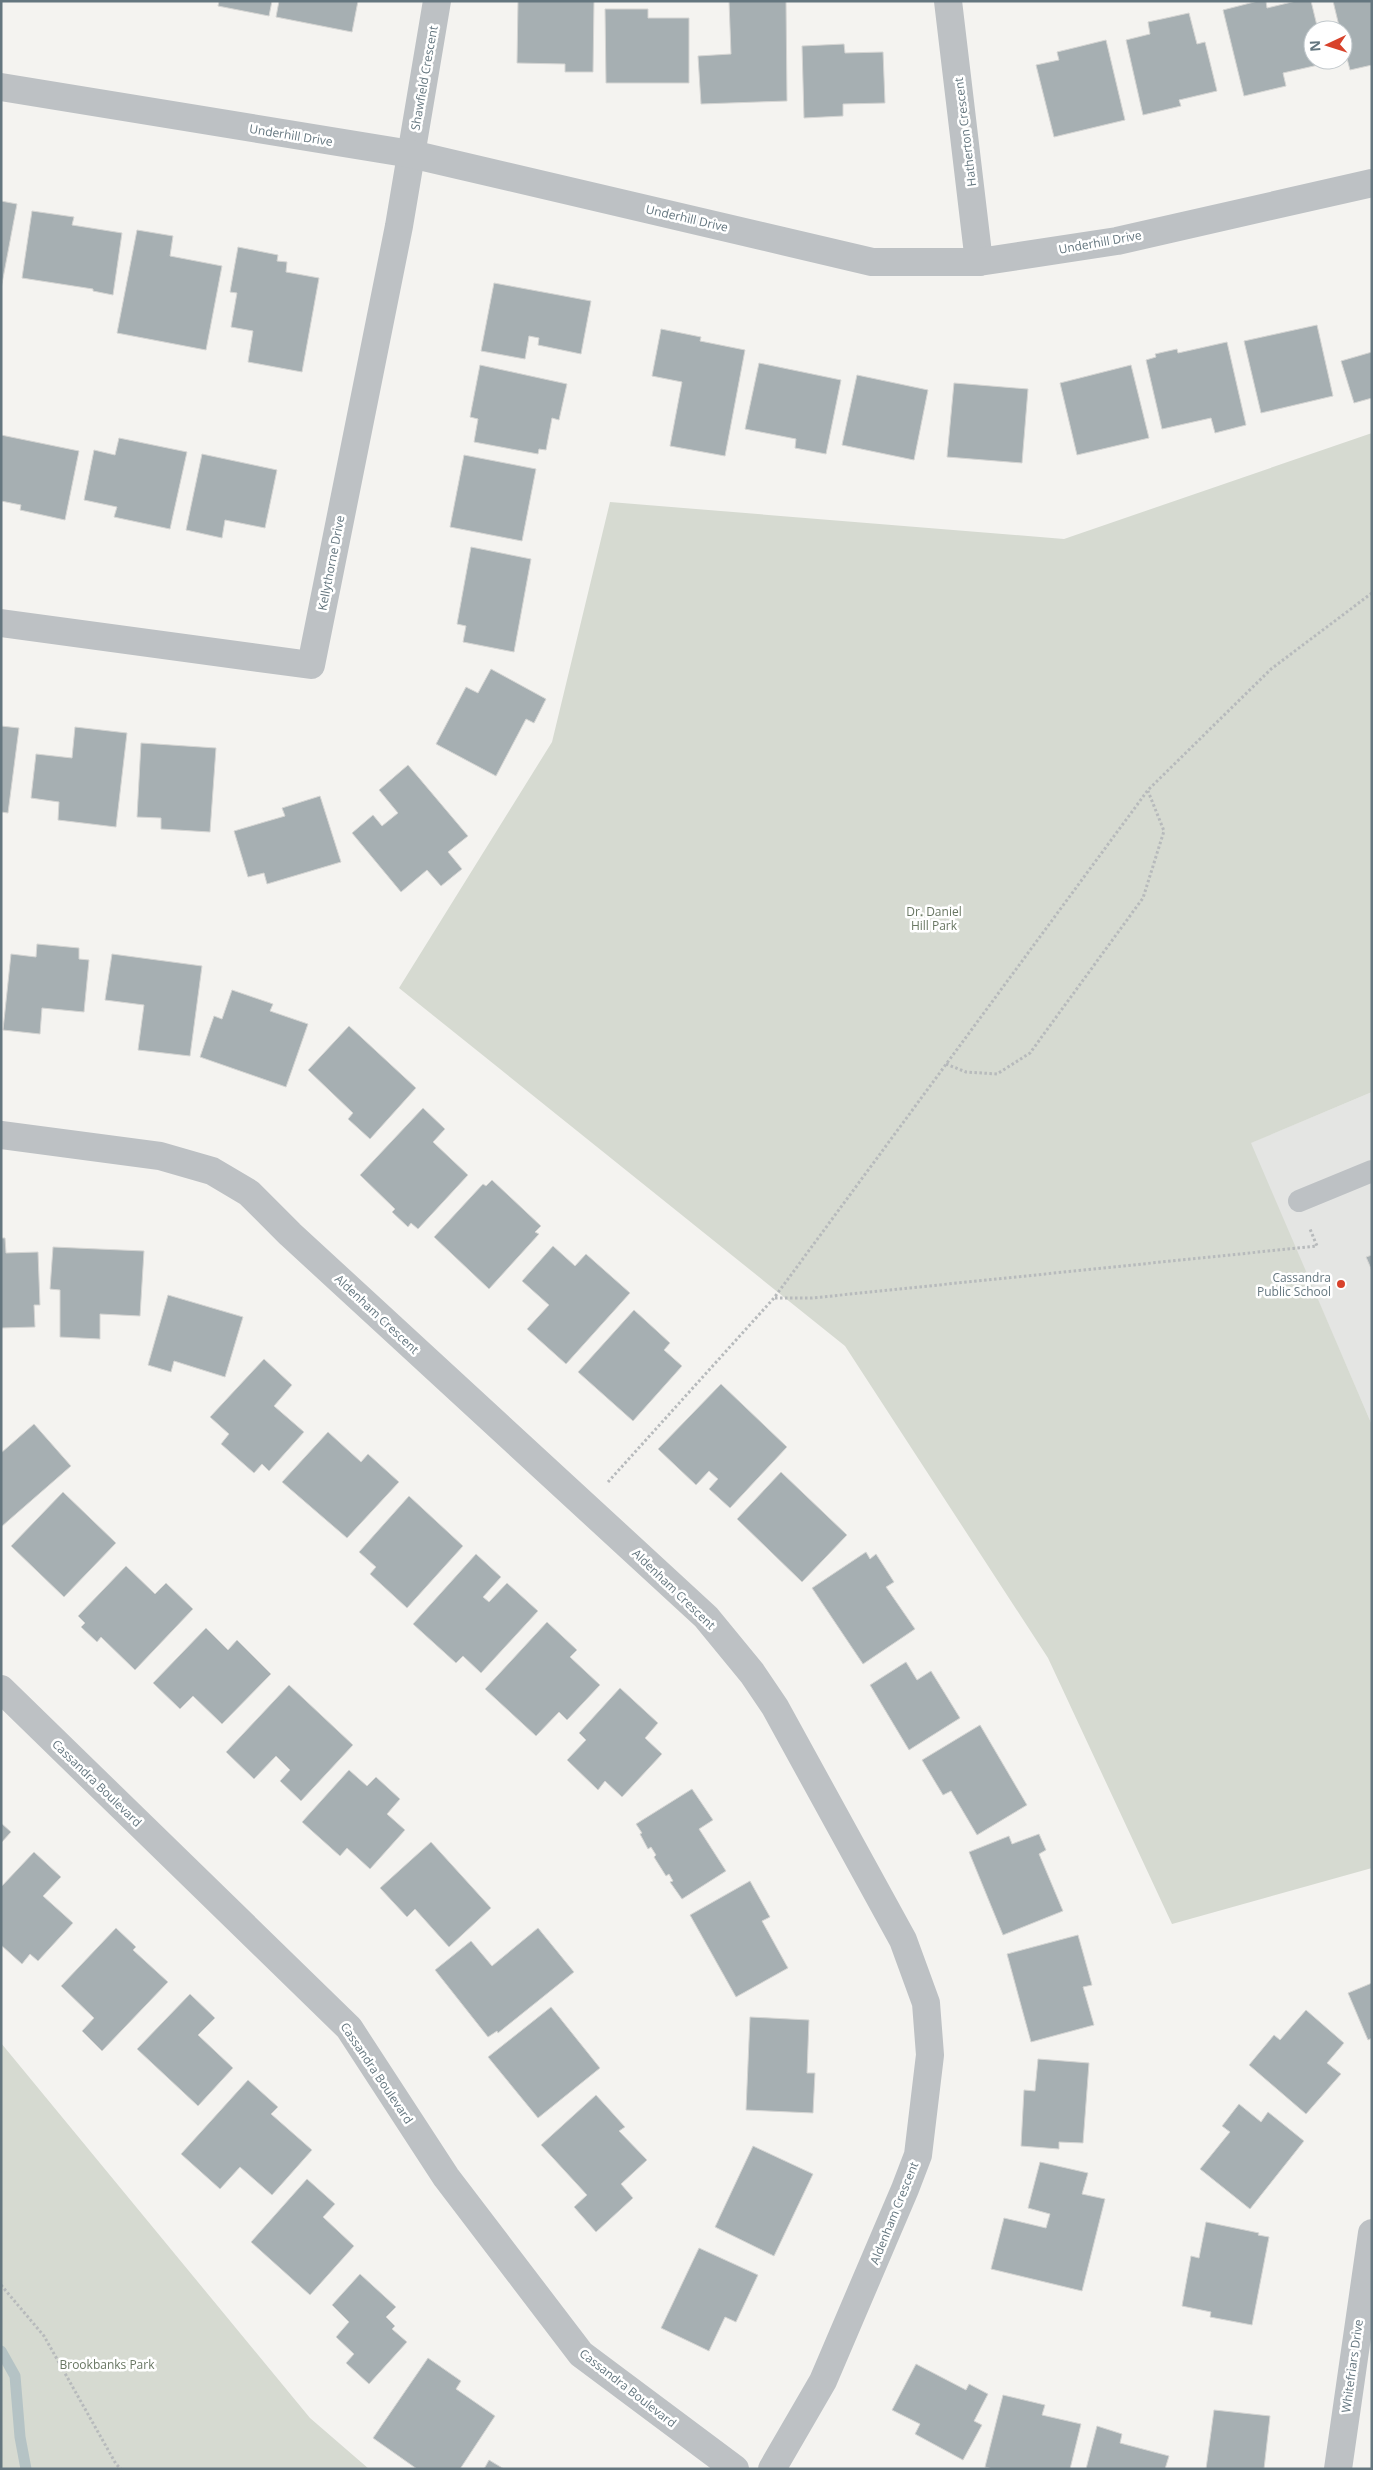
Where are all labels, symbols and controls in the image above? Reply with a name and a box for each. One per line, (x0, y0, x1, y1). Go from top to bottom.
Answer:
north arrow (1303, 20, 1353, 70)
street label: Shawfield Crescent (406, 24, 442, 132)
text: N (1305, 40, 1324, 52)
street label: Hatherton Crescent (950, 76, 980, 188)
street label: Underhill Drive (248, 120, 334, 150)
street label: Underhill Drive (644, 200, 730, 236)
street label: Underhill Drive (1057, 226, 1143, 258)
street label: Kellythorne Drive (313, 514, 349, 612)
park label: Dr. Daniel Hill Park (906, 903, 962, 934)
place label: Cassandra Public School (1257, 1269, 1331, 1300)
street label: Aldenham Crescent (331, 1270, 423, 1358)
marker: Cassandra Public School (1335, 1278, 1347, 1290)
street label: Aldenham Crescent (629, 1545, 719, 1633)
street label: Cassandra Boulevard (48, 1736, 146, 1830)
street label: Cassandra Boulevard (337, 2019, 417, 2127)
street label: Aldenham Crescent (866, 2159, 922, 2267)
street label: Whitefriars Drive (1337, 2318, 1367, 2414)
street label: Cassandra Boulevard (576, 2345, 680, 2431)
park label: Brookbanks Park (59, 2356, 155, 2373)

